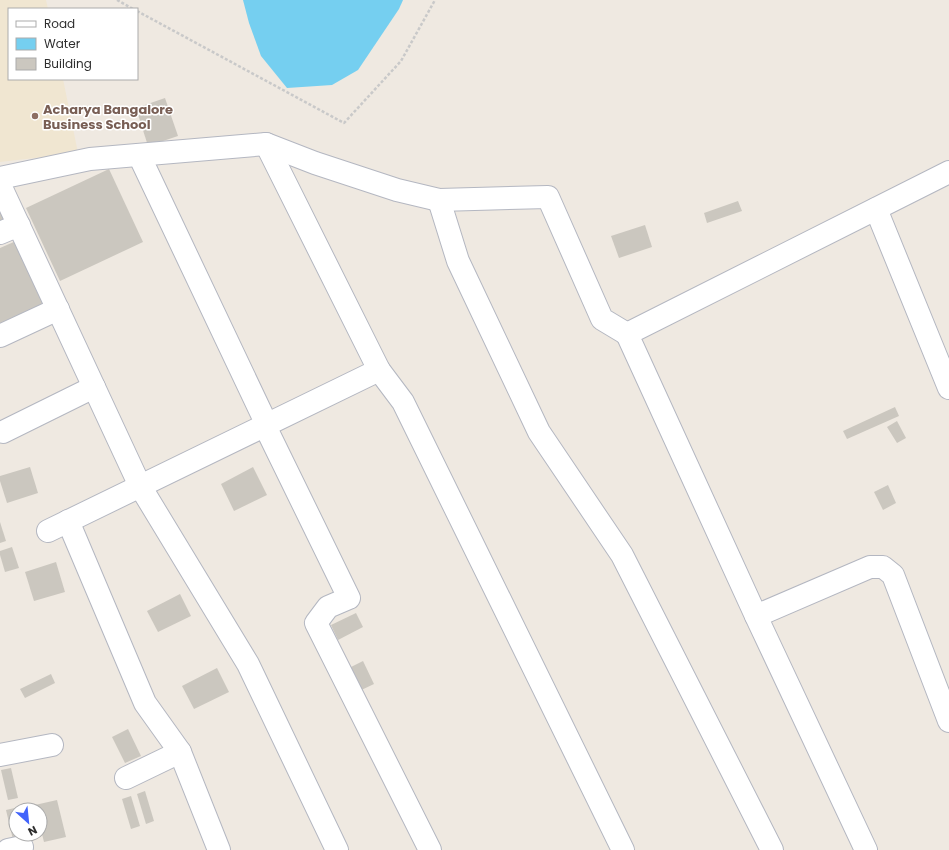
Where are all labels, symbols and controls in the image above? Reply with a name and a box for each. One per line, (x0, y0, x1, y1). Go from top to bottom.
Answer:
legend (8, 8, 138, 80)
text: Road (44, 15, 75, 32)
text: Water (44, 35, 81, 52)
text: Building (44, 55, 92, 72)
place label: Acharya Bangalore Business School (43, 100, 173, 134)
marker: Acharya Bangalore Business School (30, 111, 40, 121)
north arrow (8, 802, 48, 842)
text: N (25, 822, 40, 840)

